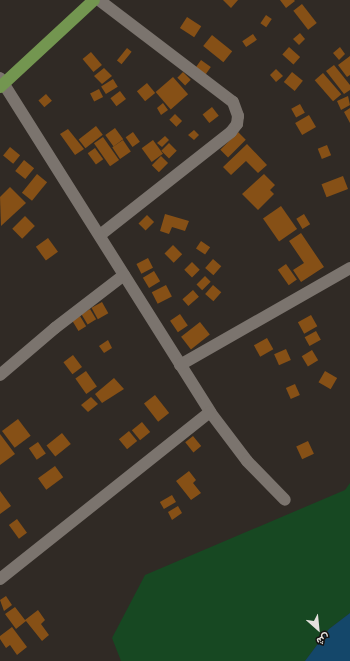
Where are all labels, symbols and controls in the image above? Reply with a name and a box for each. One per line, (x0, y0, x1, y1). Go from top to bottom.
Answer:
north arrow (298, 609, 338, 649)
text: ش (314, 630, 333, 649)

